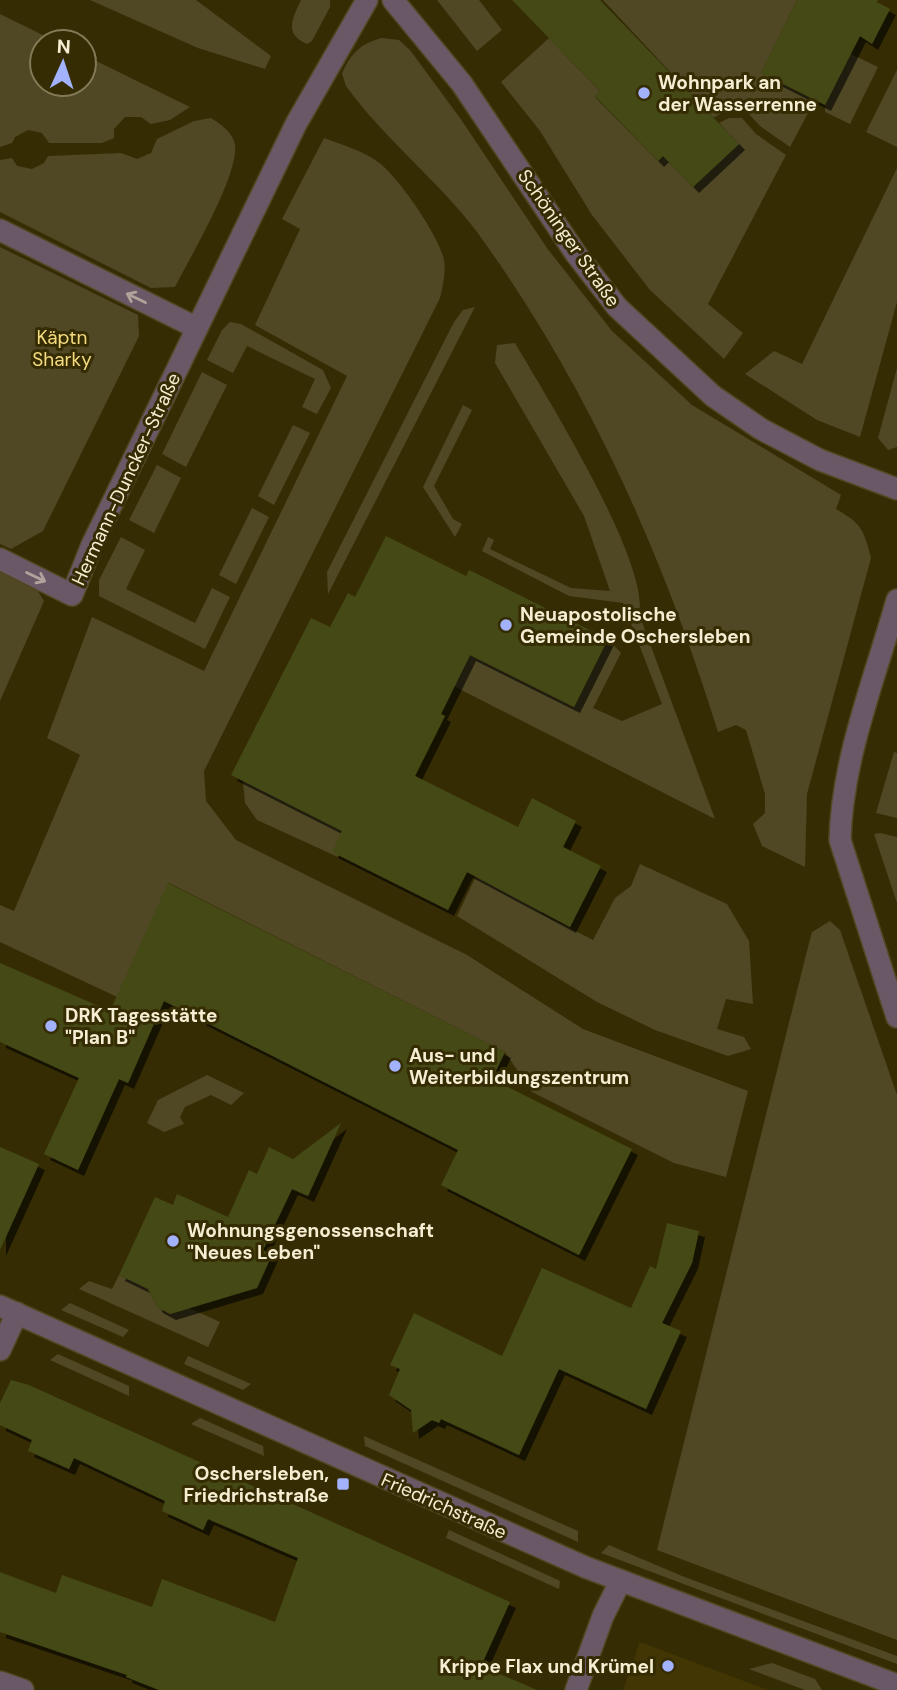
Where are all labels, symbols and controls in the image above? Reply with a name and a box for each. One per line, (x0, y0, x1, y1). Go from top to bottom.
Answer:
north arrow (28, 28, 98, 98)
text: N (56, 34, 71, 59)
place label: Wohnpark an der Wasserrenne (658, 70, 817, 117)
marker: Wohnpark an der Wasserrenne (636, 85, 652, 101)
street label: Schöninger Straße (512, 164, 626, 312)
one-way arrow (126, 290, 146, 304)
park label: Käptn Sharky (32, 325, 92, 372)
street label: Hermann-Duncker-Straße (66, 369, 186, 589)
one-way arrow (25, 571, 46, 584)
place label: Neuapostolische Gemeinde Oschersleben (520, 602, 751, 649)
marker: Neuapostolische Gemeinde Oschersleben (498, 617, 514, 633)
place label: DRK Tagesstätte "Plan B" (65, 1003, 217, 1050)
marker: DRK Tagesstätte "Plan B" (43, 1018, 59, 1034)
place label: Aus- und Weiterbildungszentrum (409, 1043, 629, 1090)
marker: Aus- und Weiterbildungszentrum (387, 1058, 403, 1074)
place label: Wohnungsgenossenschaft "Neues Leben" (187, 1218, 434, 1265)
marker: Wohnungsgenossenschaft "Neues Leben" (165, 1233, 181, 1249)
place label: Oschersleben, Friedrichstraße (184, 1461, 329, 1508)
street label: Friedrichstraße (377, 1467, 511, 1545)
marker: Oschersleben, Friedrichstraße (335, 1476, 351, 1492)
place label: Krippe Flax und Krümel (439, 1654, 654, 1679)
marker: Krippe Flax und Krümel (660, 1658, 676, 1674)

